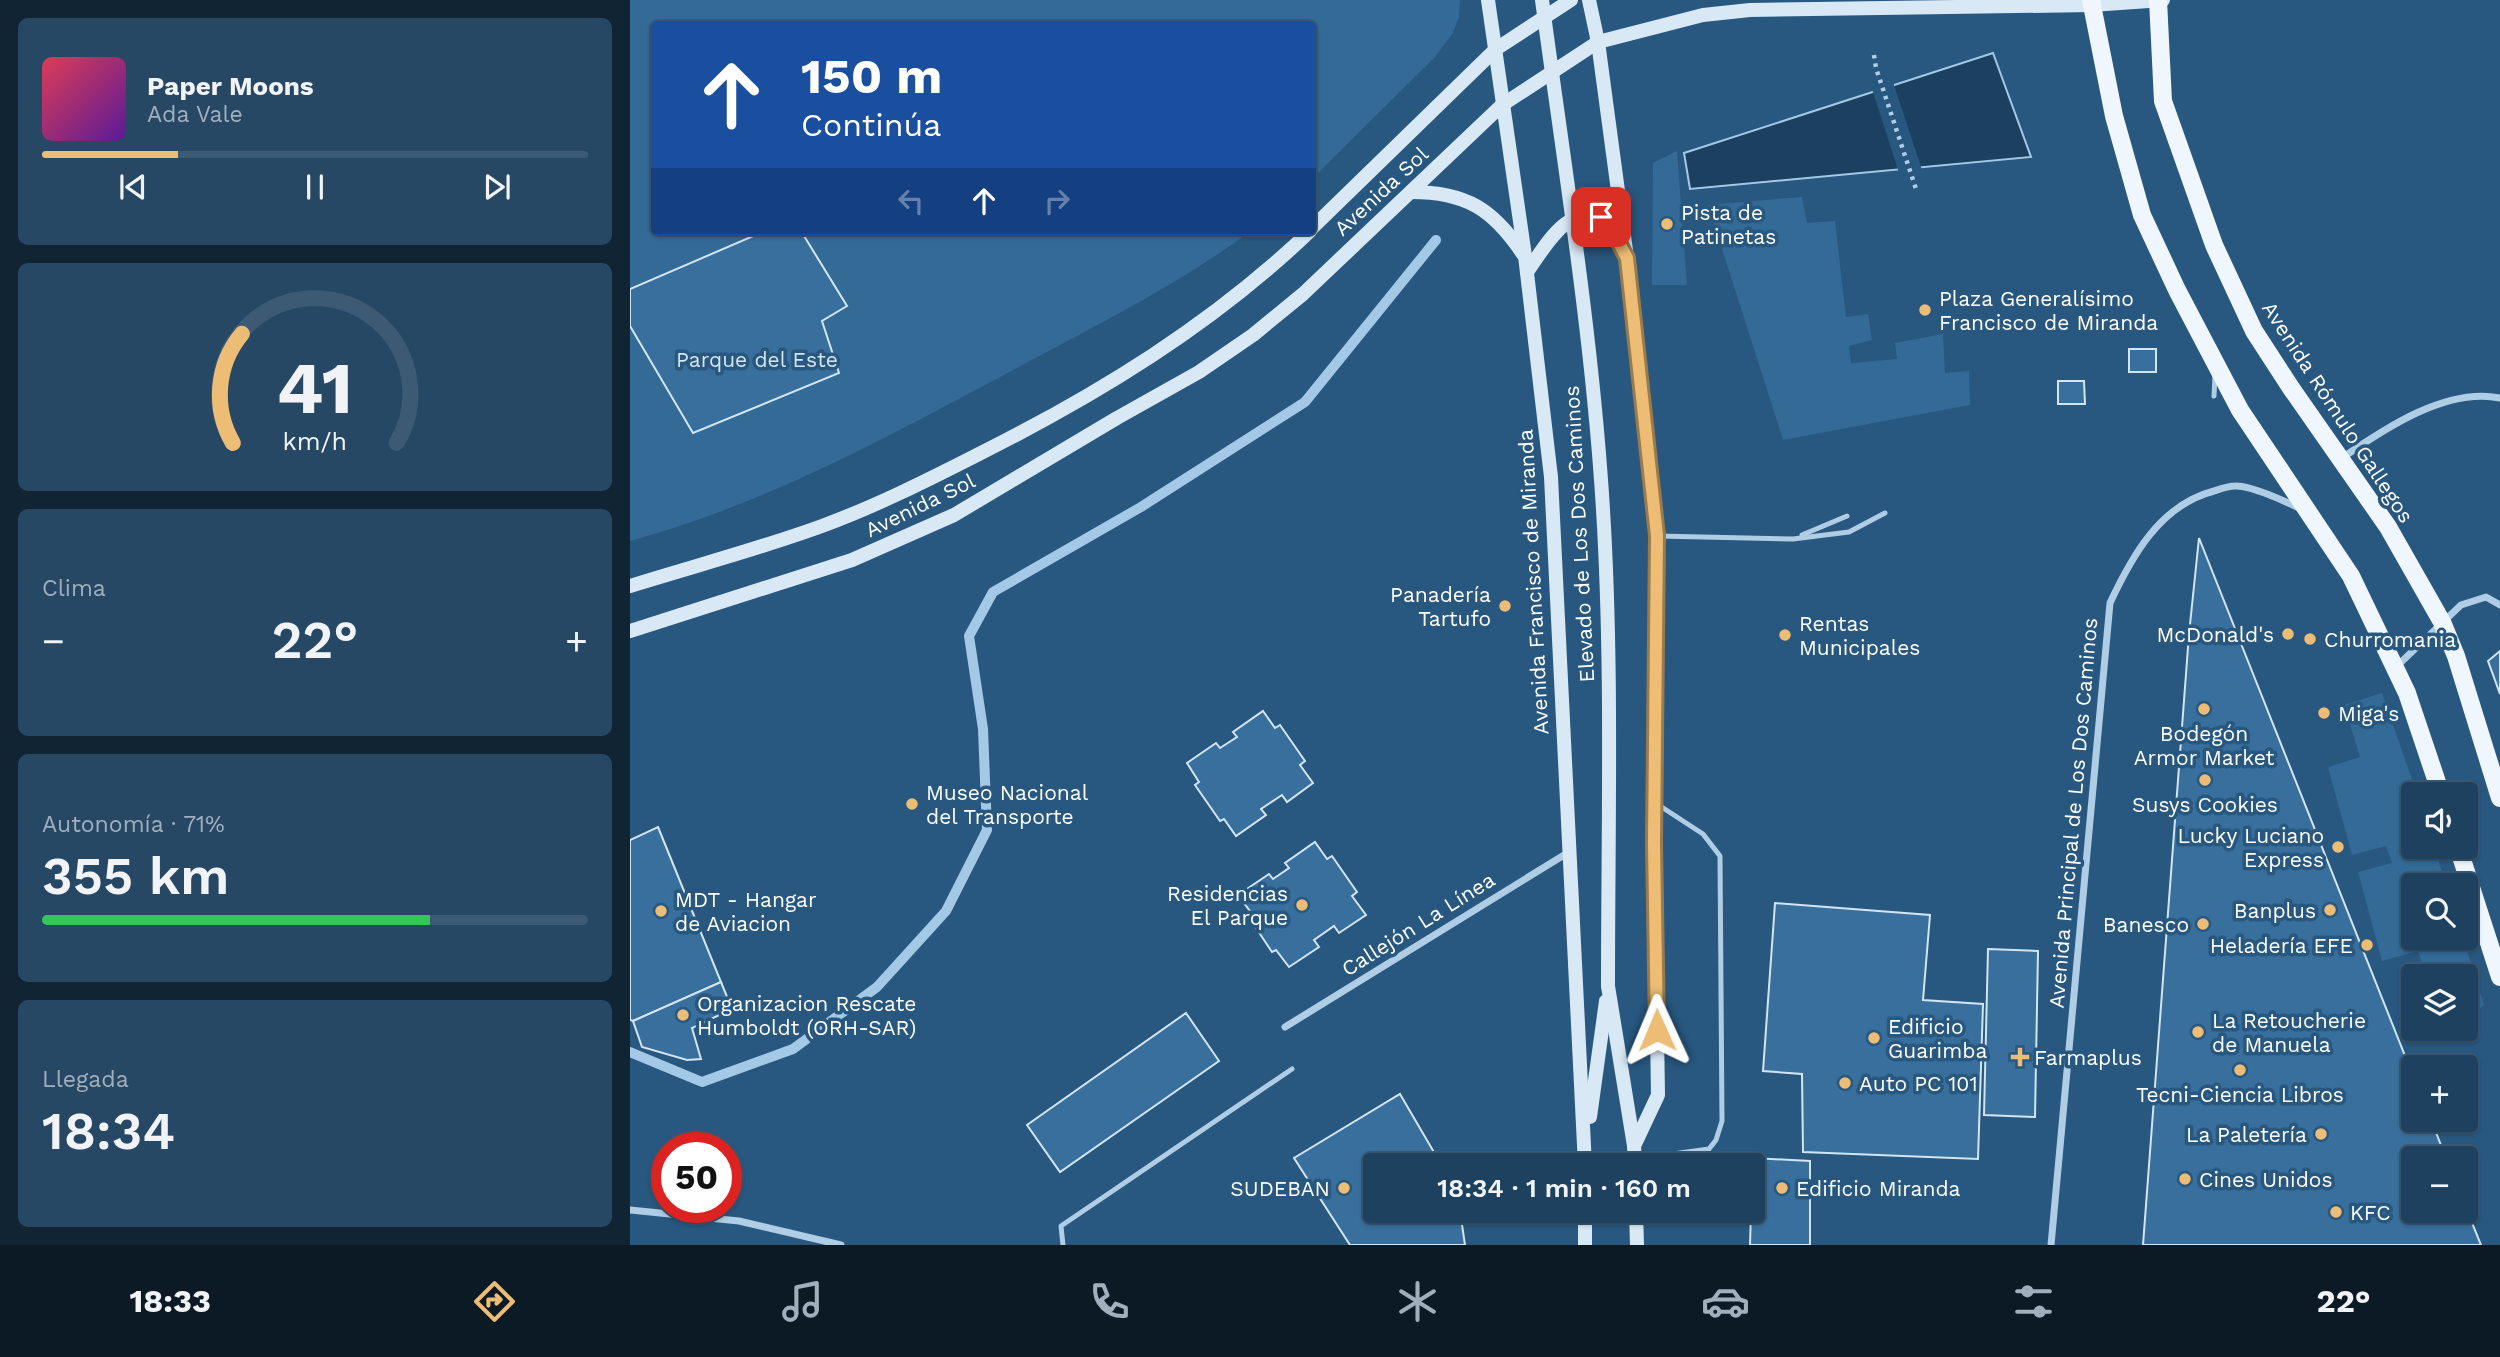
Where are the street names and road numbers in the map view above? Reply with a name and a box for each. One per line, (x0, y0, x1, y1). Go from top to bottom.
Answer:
street label: Avenida Sol (1329, 141, 1433, 241)
street label: Avenida Rómulo Gallegos (2257, 297, 2419, 527)
street label: Elevado de Los Dos Caminos (1559, 385, 1599, 683)
street label: Avenida Francisco de Miranda (1513, 429, 1553, 735)
street label: Avenida Sol (861, 467, 979, 542)
street label: Avenida Principal de Los Dos Caminos (2043, 617, 2103, 1009)
street label: Callejón La Línea (1337, 867, 1499, 981)

